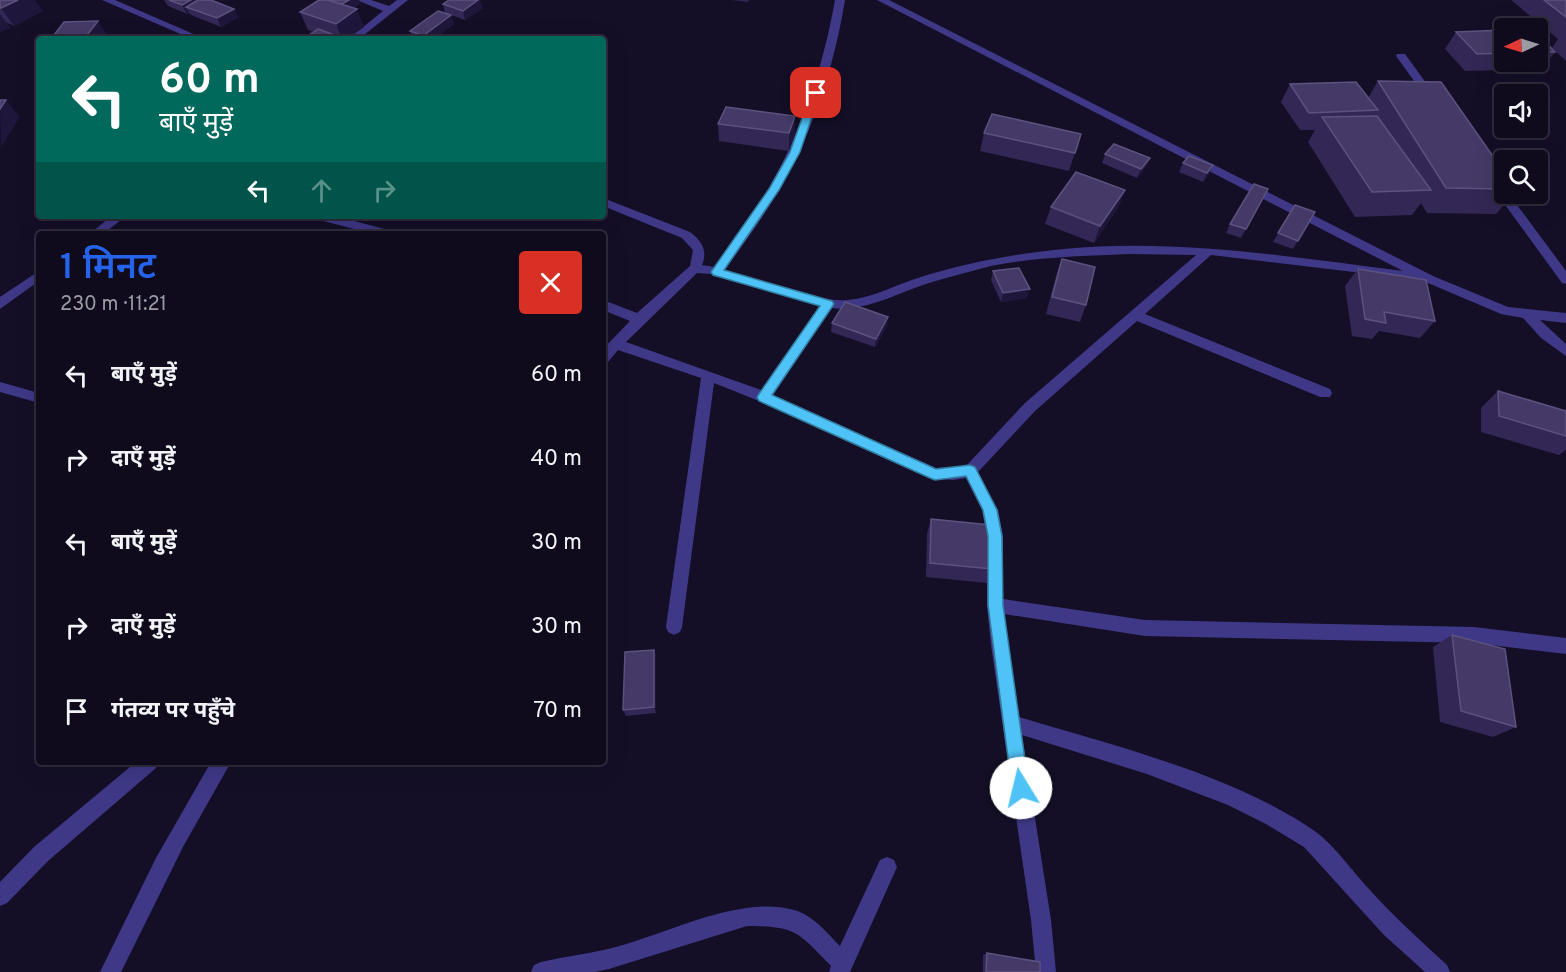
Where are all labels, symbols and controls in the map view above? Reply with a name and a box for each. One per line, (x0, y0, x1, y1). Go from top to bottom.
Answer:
north arrow (1494, 18, 1548, 72)
map controls (1494, 18, 1548, 204)
text: 60 m (159, 55, 260, 108)
icon: left (60, 60, 138, 138)
pin (790, 67, 841, 118)
icon: arrive (799, 76, 832, 109)
button: sound (1494, 84, 1548, 138)
text: बाएँ मुड़ें (159, 107, 233, 141)
button: search (1494, 150, 1548, 204)
icon: left (242, 174, 275, 207)
icon: ahead (305, 174, 338, 207)
icon: right (368, 174, 401, 207)
text: 1 मिनट (60, 246, 156, 292)
button: close (519, 251, 582, 314)
text: 230 m · 11:21 (60, 292, 167, 318)
icon: left (60, 359, 93, 392)
text: बाएँ मुड़ें (111, 362, 177, 389)
text: 60 m (531, 362, 582, 389)
icon: right (60, 443, 93, 476)
text: दाएँ मुड़ें (111, 446, 176, 473)
text: 40 m (530, 446, 582, 473)
icon: left (60, 527, 93, 560)
text: बाएँ मुड़ें (111, 530, 177, 557)
text: 30 m (531, 530, 582, 557)
icon: right (60, 611, 93, 644)
text: दाएँ मुड़ें (111, 614, 176, 641)
text: 30 m (531, 614, 582, 641)
icon: arrive (60, 695, 93, 728)
text: गंतव्य पर पहुँचे (111, 698, 235, 725)
text: 70 m (533, 698, 582, 725)
position arrow (989, 756, 1053, 820)

